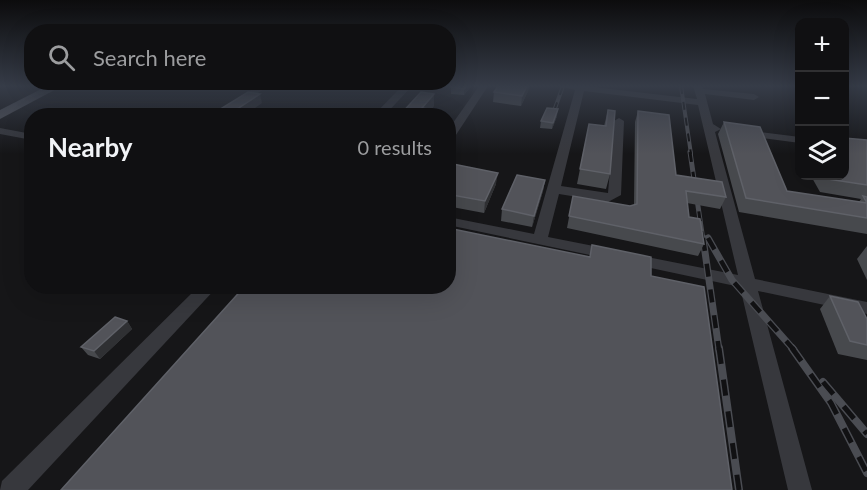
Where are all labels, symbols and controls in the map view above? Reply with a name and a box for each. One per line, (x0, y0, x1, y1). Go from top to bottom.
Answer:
map controls (795, 18, 849, 180)
button: + (795, 18, 849, 72)
search box (24, 24, 456, 90)
icon: search (45, 41, 78, 74)
text: Search here (93, 44, 206, 71)
button: − (795, 72, 849, 126)
button: layers (795, 126, 849, 180)
text: Nearby (48, 131, 133, 163)
text: 0 results (357, 135, 432, 159)

